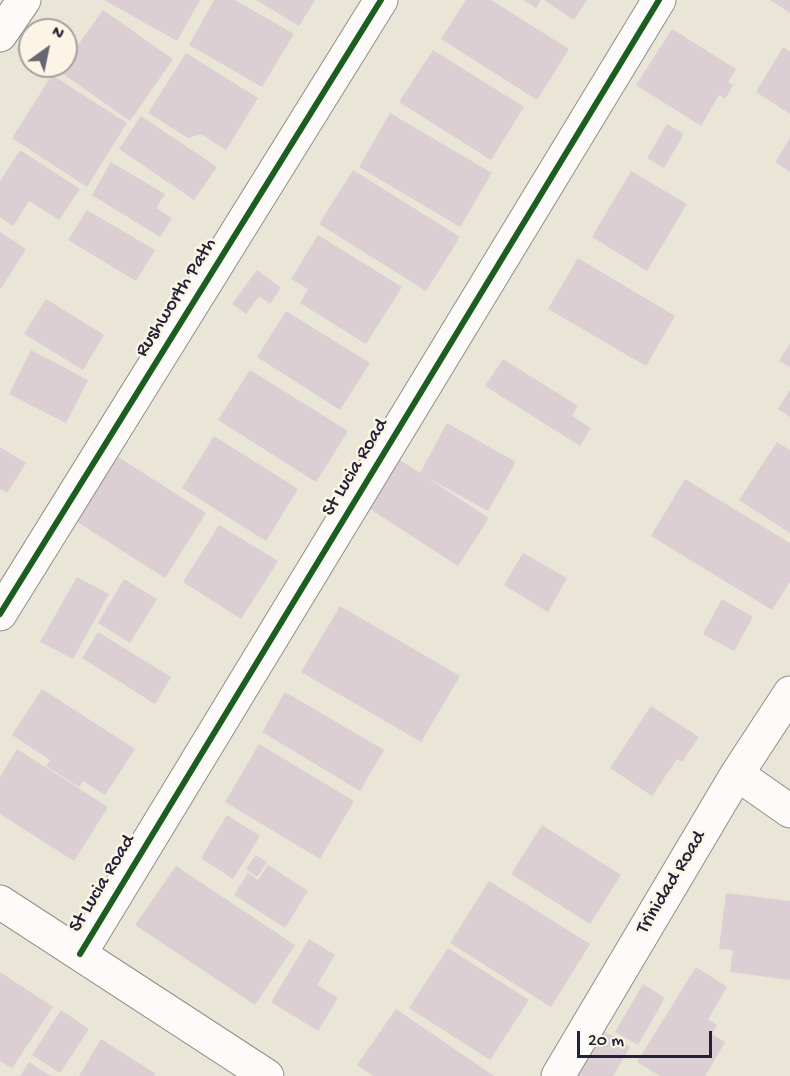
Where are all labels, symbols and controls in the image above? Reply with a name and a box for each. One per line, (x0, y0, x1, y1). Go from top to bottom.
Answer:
north arrow (18, 18, 78, 78)
text: N (47, 23, 67, 45)
street label: Rushworth Path (131, 234, 223, 362)
street label: St Lucia Road (318, 415, 394, 521)
street label: Trinidad Road (632, 827, 712, 939)
street label: St Lucia Road (65, 831, 141, 937)
scale bar (580, 1019, 715, 1057)
text: 20 m (588, 1031, 624, 1052)

